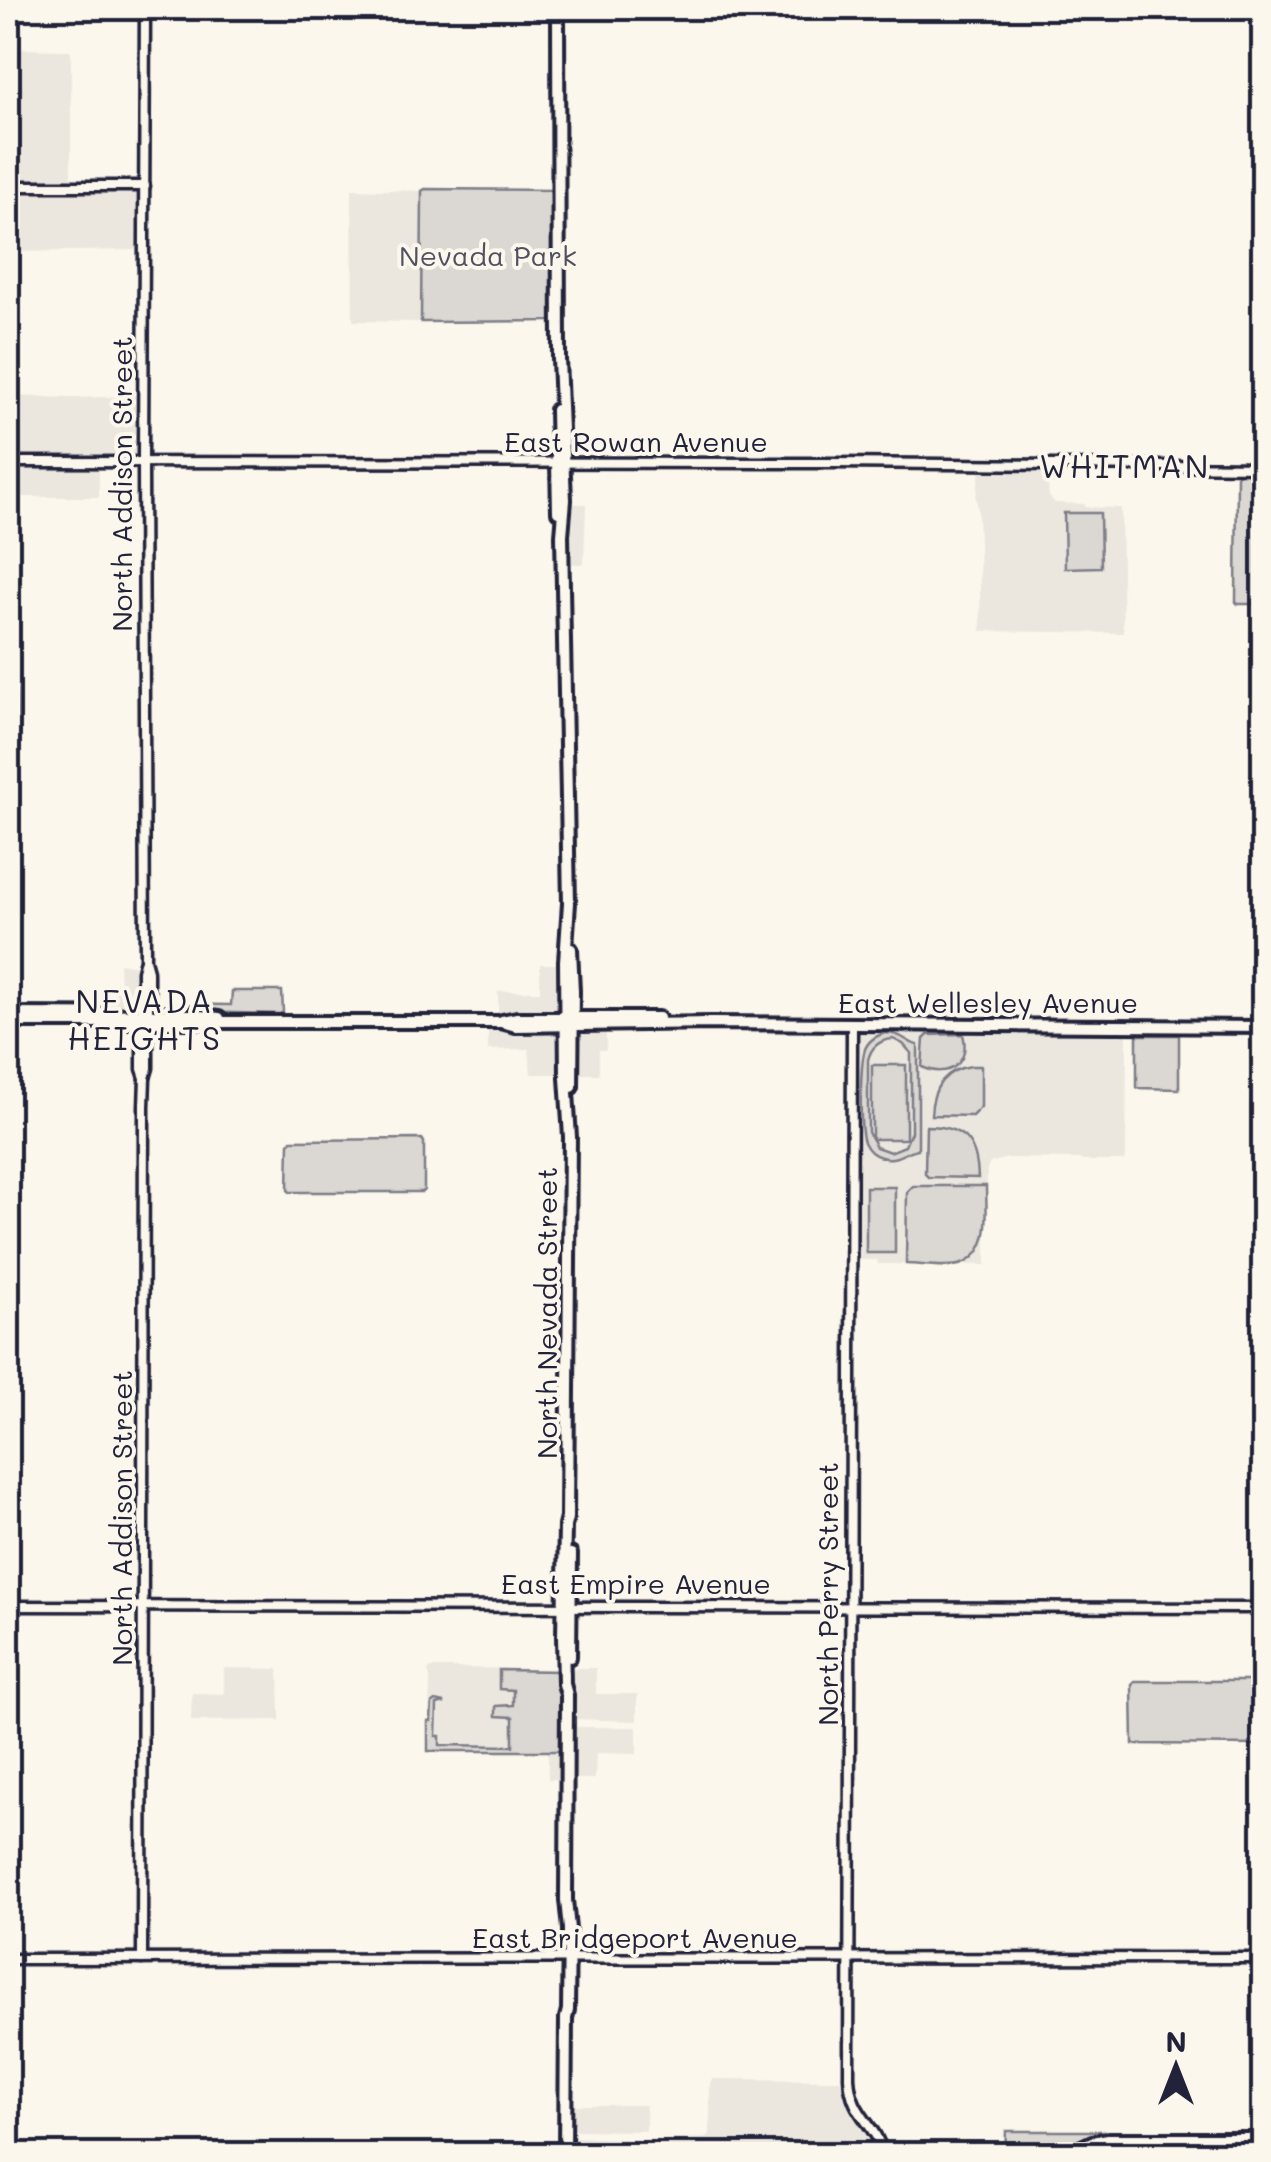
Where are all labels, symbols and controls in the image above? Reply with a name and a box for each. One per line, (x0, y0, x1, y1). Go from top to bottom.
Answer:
park label: Nevada Park (399, 237, 577, 273)
street label: North Addison Street (103, 336, 139, 632)
street label: East Rowan Avenue (504, 423, 768, 459)
district label: WHITMAN (1039, 444, 1211, 486)
district label: NEVADA HEIGHTS (67, 979, 223, 1058)
street label: East Wellesley Avenue (838, 984, 1138, 1020)
street label: North Nevada Street (528, 1167, 564, 1459)
street label: North Addison Street (103, 1370, 139, 1666)
street label: North Perry Street (809, 1462, 845, 1726)
street label: East Empire Avenue (501, 1565, 771, 1601)
street label: East Bridgeport Avenue (472, 1919, 798, 1955)
north arrow (1126, 2017, 1226, 2117)
text: N (1165, 2023, 1187, 2059)

